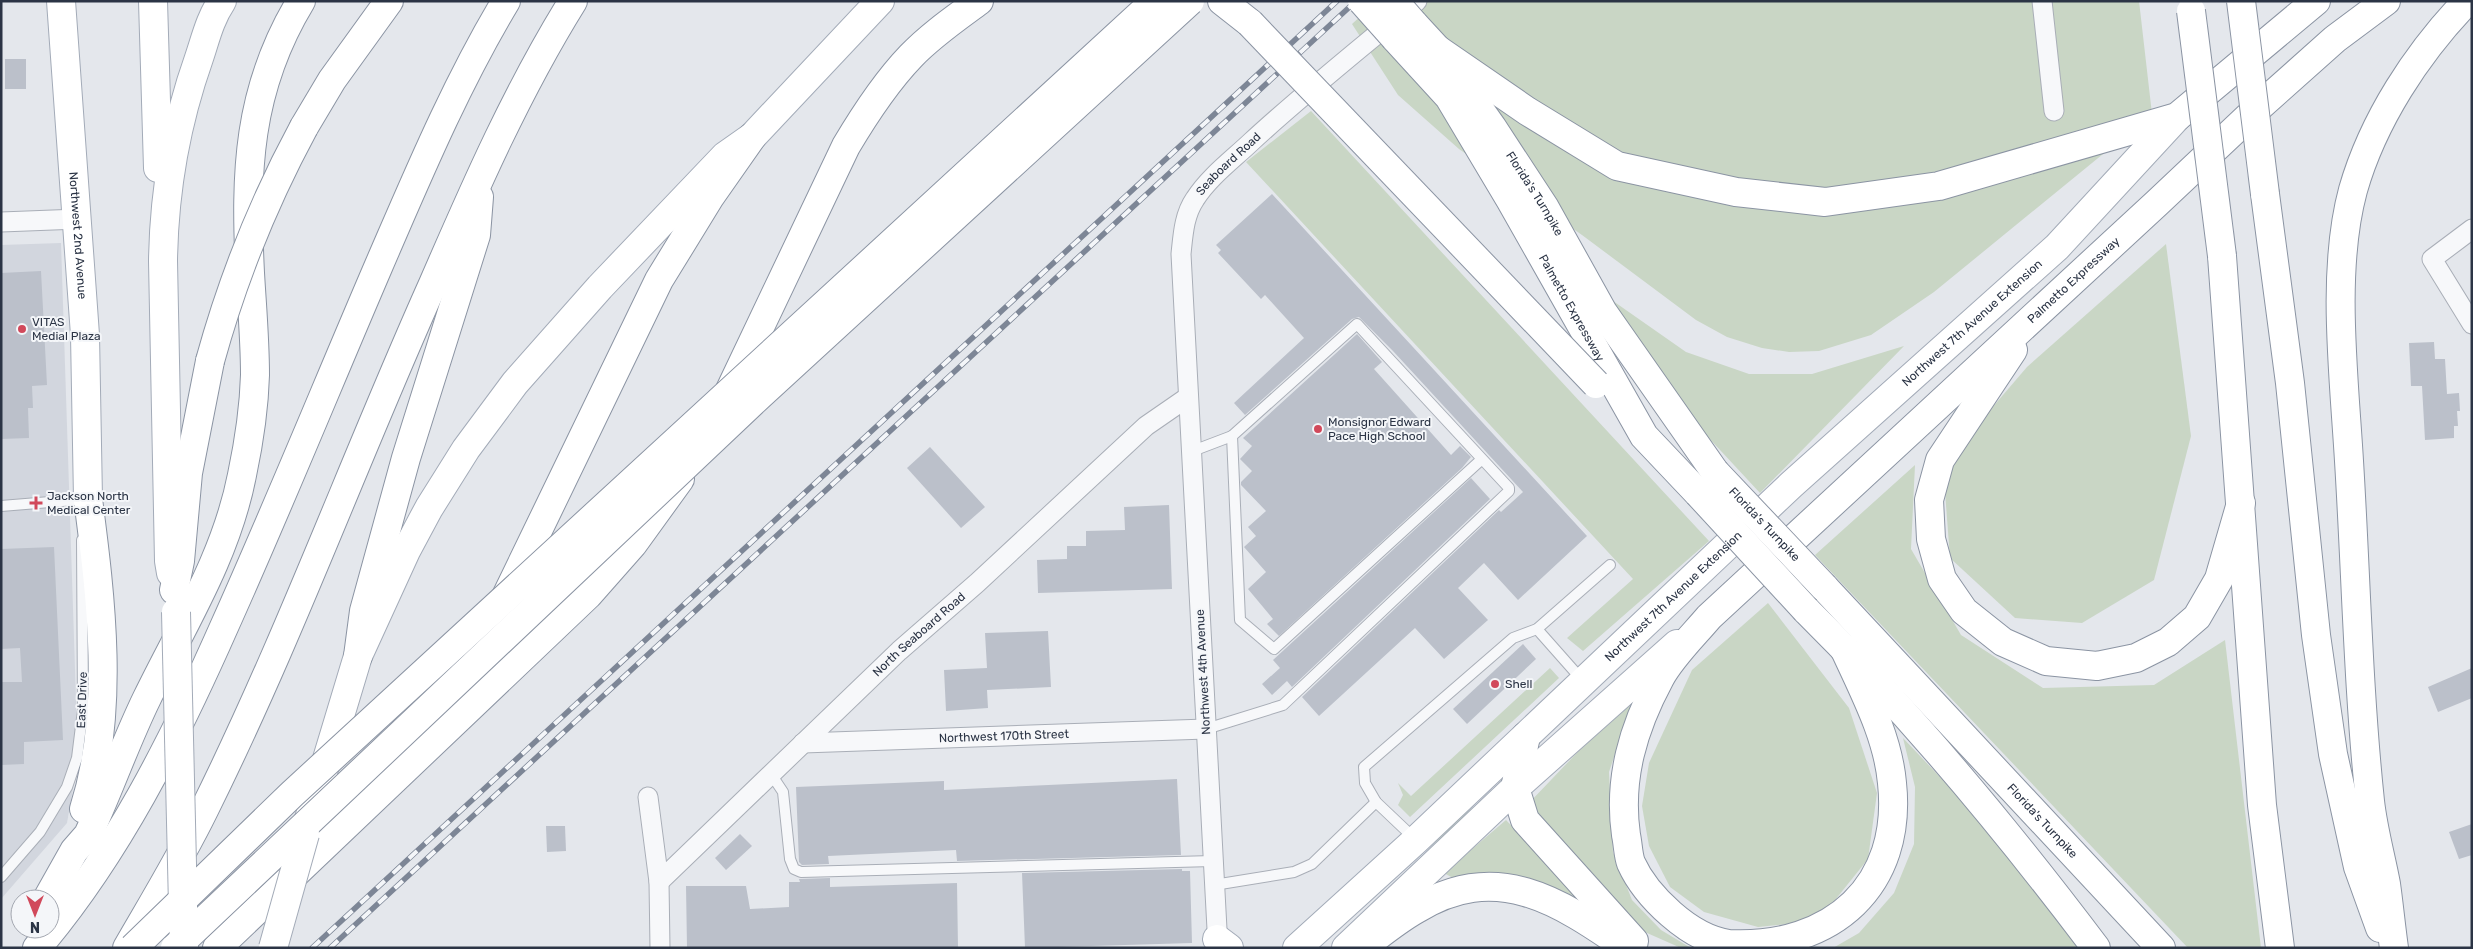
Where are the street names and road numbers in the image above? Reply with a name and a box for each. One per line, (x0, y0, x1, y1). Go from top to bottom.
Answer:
street label: Seaboard Road (1193, 130, 1264, 198)
street label: Florida's Turnpike (1503, 149, 1566, 238)
street label: Northwest 2nd Avenue (66, 171, 89, 300)
street label: Palmetto Expressway (2025, 234, 2123, 326)
street label: Palmetto Expressway (1536, 252, 1608, 364)
street label: Northwest 7th Avenue Extension (1899, 257, 2045, 389)
street label: Florida's Turnpike (1726, 484, 1803, 564)
street label: Northwest 7th Avenue Extension (1602, 528, 1745, 664)
street label: North Seaboard Road (870, 590, 968, 679)
street label: Northwest 4th Avenue (1193, 609, 1213, 735)
street label: East Drive (74, 671, 90, 728)
street label: Northwest 170th Street (938, 727, 1070, 745)
street label: Florida's Turnpike (2004, 781, 2081, 861)

